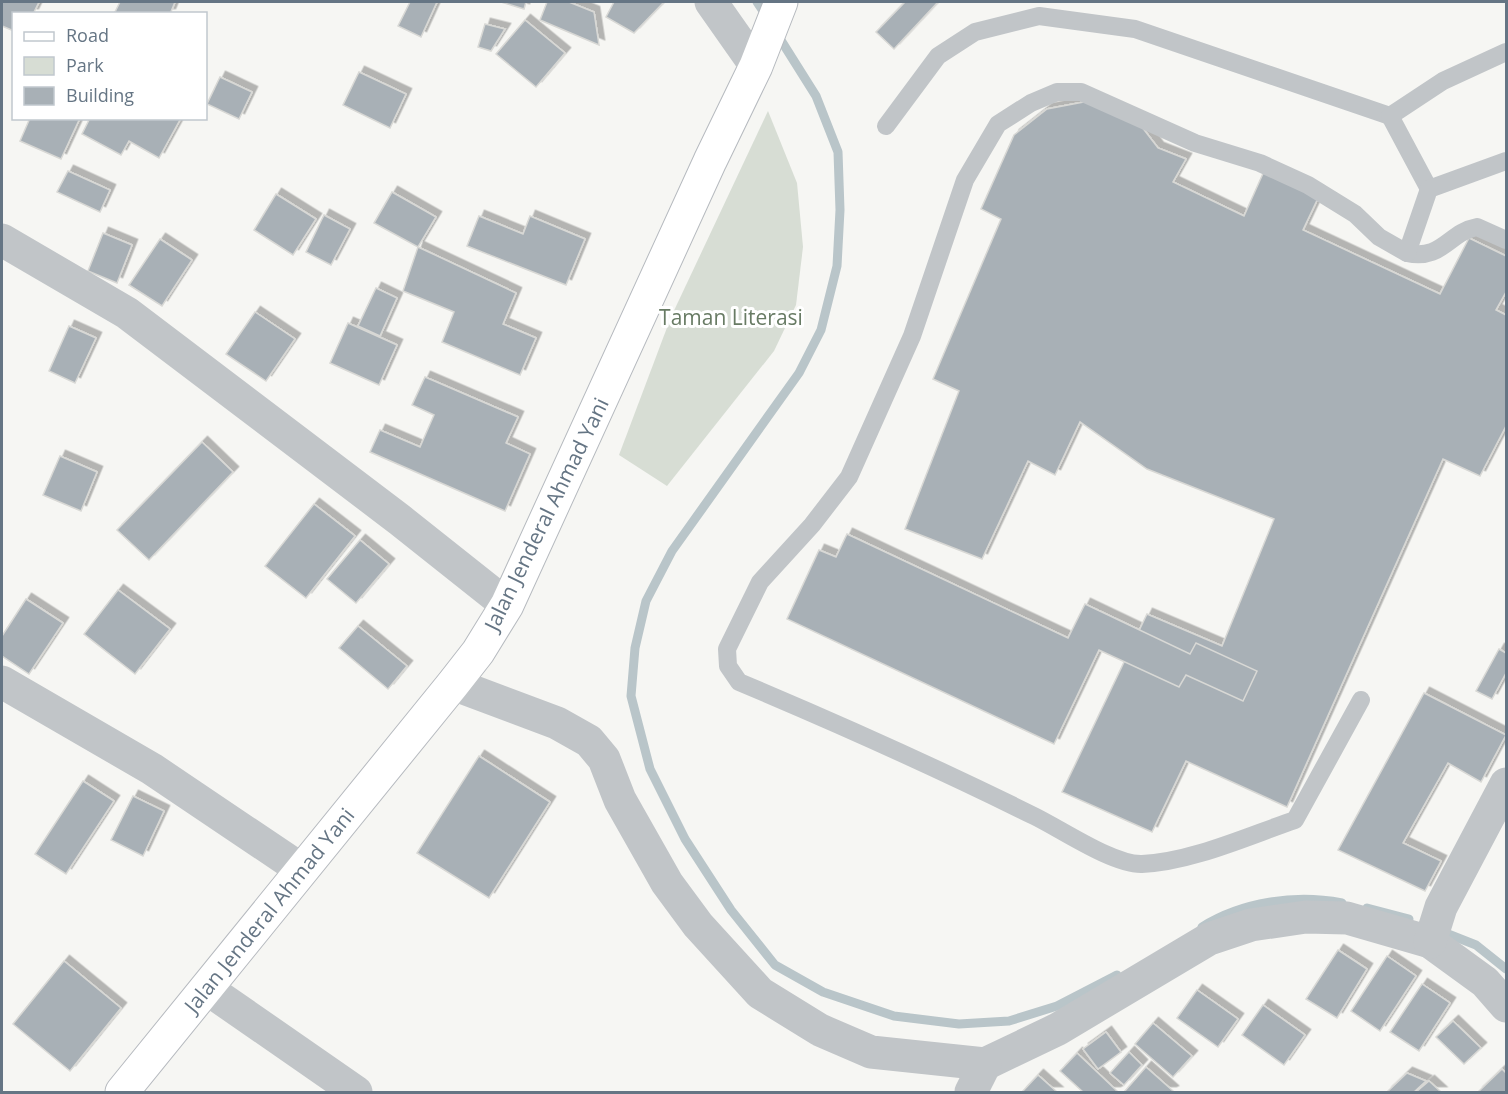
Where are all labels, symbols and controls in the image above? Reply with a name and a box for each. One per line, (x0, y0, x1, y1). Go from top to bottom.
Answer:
legend (12, 12, 207, 120)
text: Road (66, 23, 109, 47)
text: Park (66, 53, 104, 77)
text: Building (66, 83, 134, 107)
park label: Taman Literasi (659, 303, 803, 331)
street label: Jalan Jenderal Ahmad Yani (476, 393, 615, 637)
street label: Jalan Jenderal Ahmad Yani (176, 802, 360, 1020)

